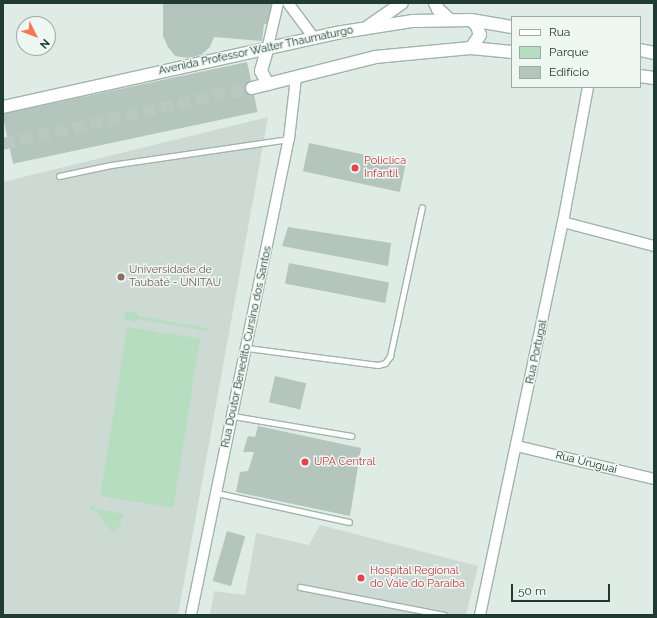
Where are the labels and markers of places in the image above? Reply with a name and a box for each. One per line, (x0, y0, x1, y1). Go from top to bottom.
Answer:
place label: Policlíca Infantil (364, 155, 406, 181)
marker: Policlíca Infantil (349, 162, 361, 174)
place label: Universidade de Taubaté - UNITAU (129, 264, 221, 290)
marker: Universidade de Taubaté - UNITAU (116, 272, 126, 282)
place label: UPA Central (314, 455, 376, 469)
marker: UPA Central (299, 456, 311, 468)
place label: Hospital Regional do Vale do Paraíba (370, 565, 465, 591)
marker: Hospital Regional do Vale do Paraíba (355, 572, 367, 584)

